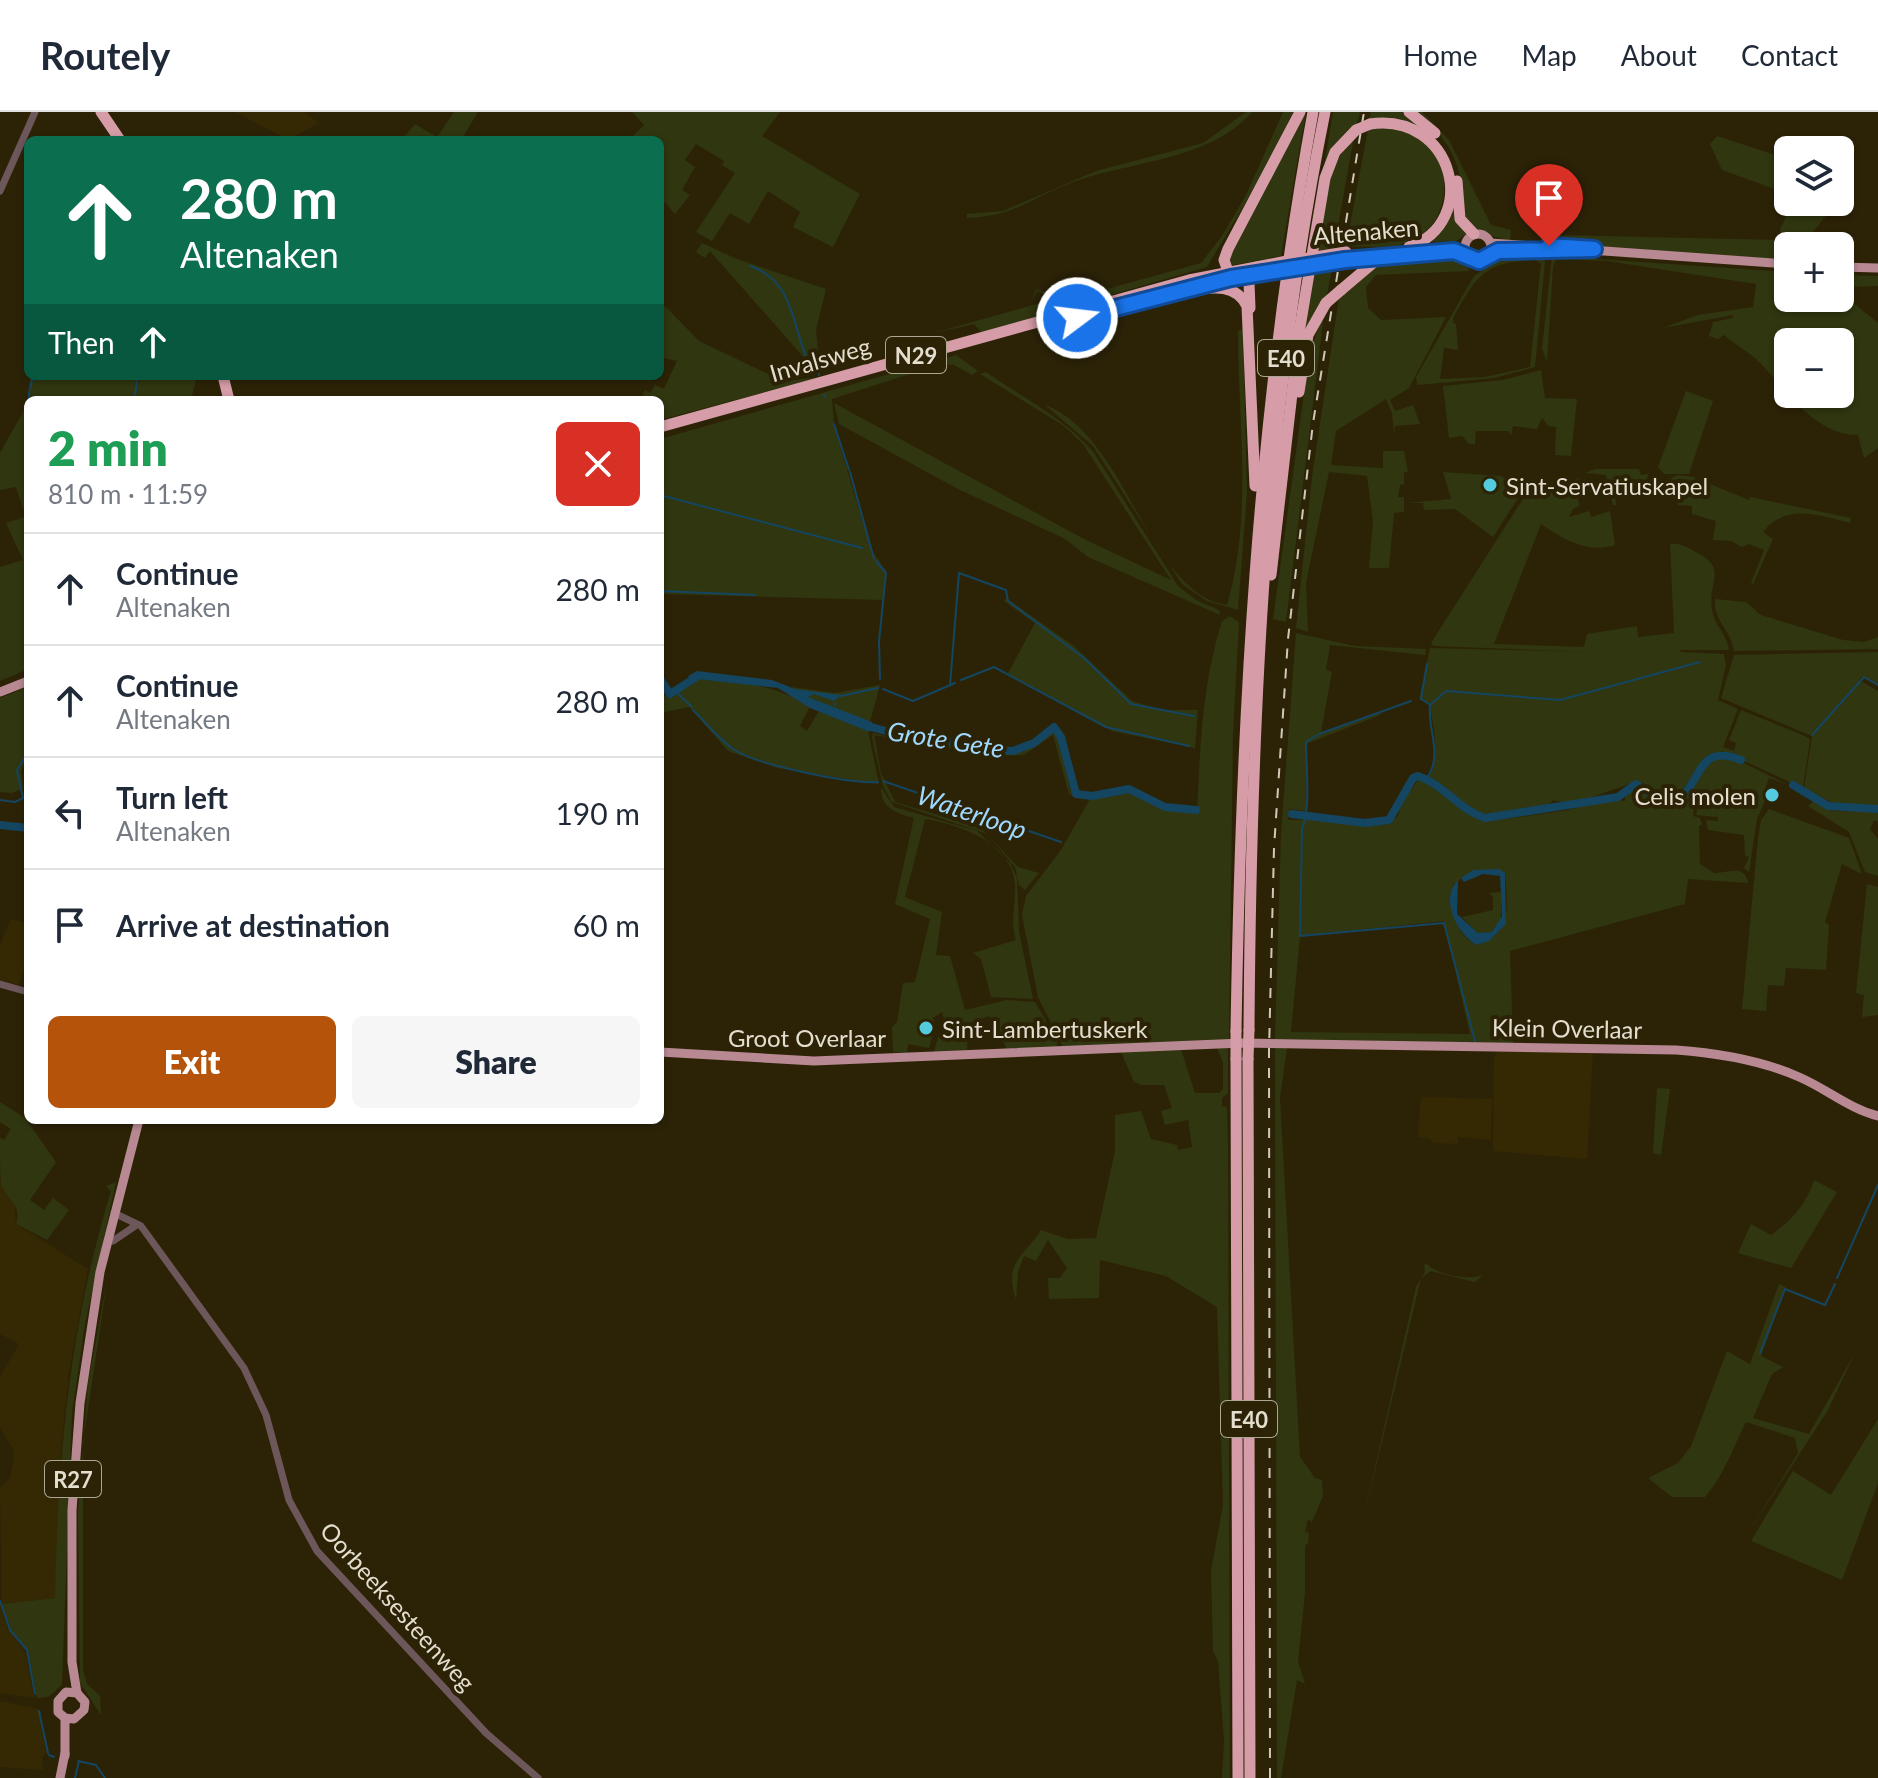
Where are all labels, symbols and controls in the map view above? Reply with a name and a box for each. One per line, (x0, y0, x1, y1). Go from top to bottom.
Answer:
text: Routely (40, 32, 170, 78)
text: Home (1403, 38, 1478, 72)
text: Map (1522, 38, 1577, 72)
text: About (1621, 38, 1697, 72)
text: Contact (1741, 38, 1838, 72)
map controls (1774, 136, 1854, 408)
button: layers (1774, 136, 1854, 216)
text: 280 m (180, 164, 338, 231)
pin (1515, 164, 1583, 246)
icon: ahead (48, 168, 152, 272)
icon: arrive (1527, 176, 1571, 220)
street label: Altenaken (1312, 212, 1420, 250)
text: Altenaken (180, 232, 339, 276)
button: + (1774, 232, 1854, 312)
position arrow (1035, 276, 1119, 360)
icon: ahead (131, 320, 175, 364)
text: Then (48, 324, 115, 360)
button: − (1774, 328, 1854, 408)
street label: Invalsweg (766, 331, 874, 387)
road number: N29 (886, 337, 946, 373)
road number: E40 (1258, 340, 1314, 376)
text: 2 min (48, 419, 168, 476)
button: close (556, 422, 640, 506)
place label: Sint-Servatiuskapel (1506, 471, 1708, 500)
marker: Sint-Servatiuskapel (1481, 476, 1499, 494)
text: 810 m · 11:59 (48, 478, 208, 510)
text: Continue (116, 555, 239, 591)
icon: ahead (48, 567, 92, 611)
text: 280 m (555, 571, 640, 607)
text: Altenaken (116, 591, 231, 623)
text: Continue (116, 667, 239, 703)
icon: ahead (48, 679, 92, 723)
text: 280 m (555, 683, 640, 719)
text: Altenaken (116, 703, 231, 735)
water label: Grote Gete (885, 714, 1007, 764)
water label: Waterloop (913, 778, 1031, 846)
text: Turn left (116, 779, 228, 815)
place label: Celis molen (1634, 781, 1756, 810)
marker: Celis molen (1763, 786, 1781, 804)
icon: left (48, 791, 92, 835)
text: 190 m (555, 795, 640, 831)
text: Altenaken (116, 815, 231, 847)
icon: arrive (48, 903, 92, 947)
text: Arrive at destination (116, 907, 390, 943)
text: 60 m (573, 907, 640, 943)
street label: Klein Overlaar (1492, 1012, 1643, 1044)
place label: Sint-Lambertuskerk (942, 1014, 1149, 1043)
button: Exit (48, 1016, 336, 1108)
button: Share (352, 1016, 640, 1108)
marker: Sint-Lambertuskerk (917, 1019, 935, 1037)
street label: Groot Overlaar (728, 1023, 886, 1052)
road number: E40 (1221, 1401, 1277, 1437)
road number: R27 (45, 1461, 101, 1497)
street label: Oorbeeksesteenweg (315, 1516, 481, 1696)

